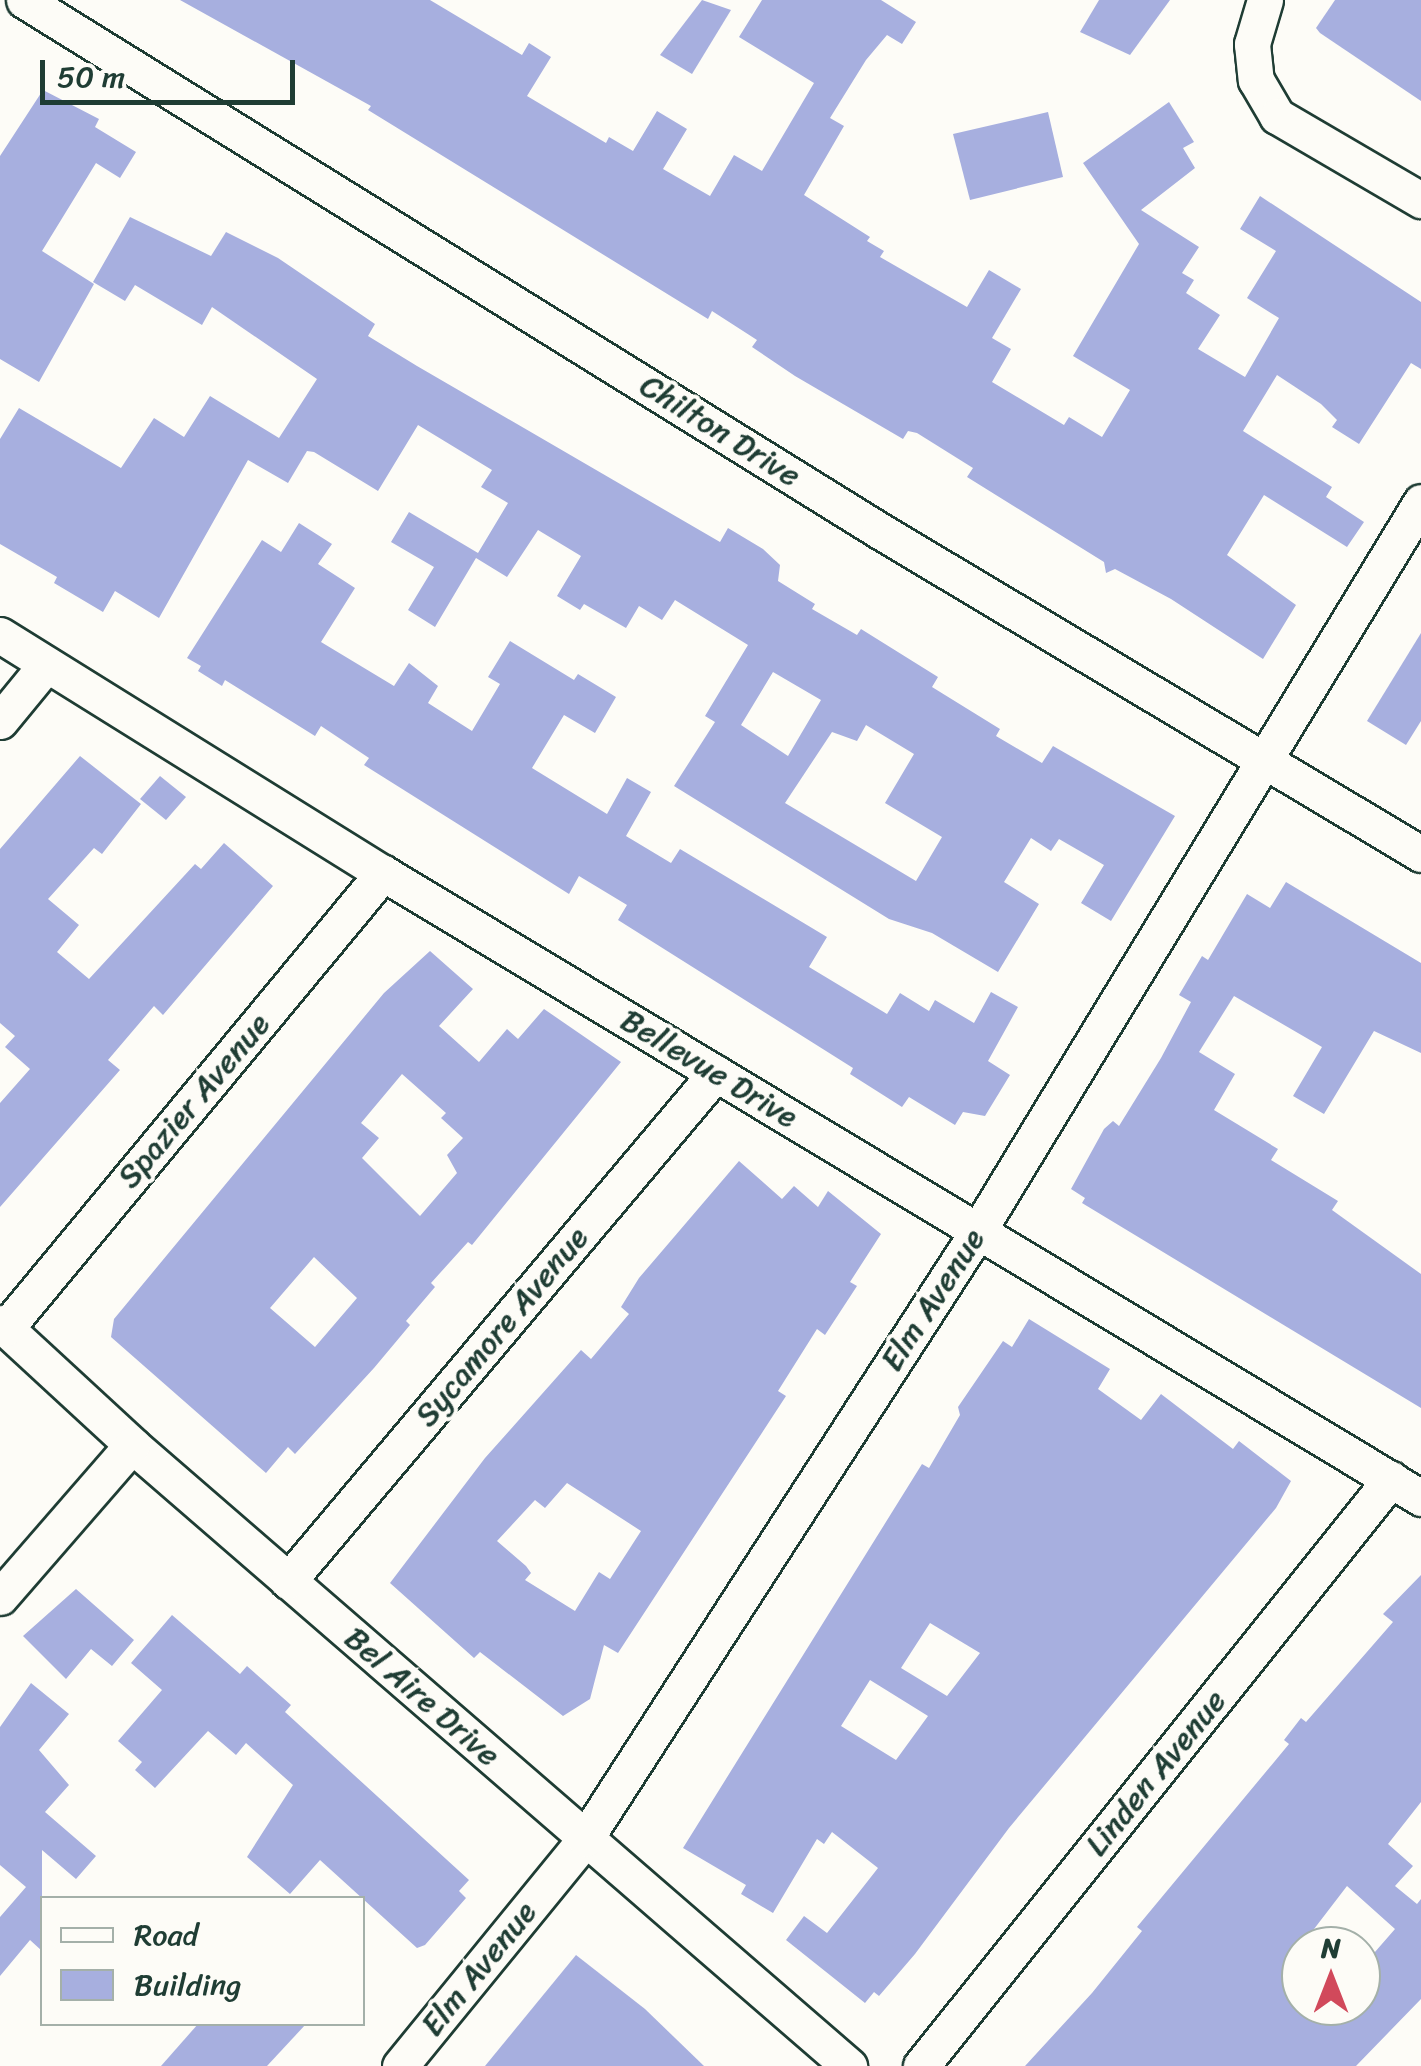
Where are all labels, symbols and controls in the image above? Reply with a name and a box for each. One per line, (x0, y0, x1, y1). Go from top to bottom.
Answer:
scale bar (45, 40, 300, 102)
text: 50 m (57, 50, 125, 104)
street label: Chilton Drive (633, 367, 807, 495)
street label: Bellevue Drive (613, 1001, 805, 1137)
street label: Spazier Avenue (110, 1006, 278, 1196)
street label: Sycamore Avenue (407, 1219, 597, 1435)
street label: Elm Avenue (873, 1222, 993, 1378)
street label: Bel Aire Drive (336, 1619, 508, 1775)
street label: Linden Avenue (1078, 1682, 1234, 1864)
street label: Elm Avenue (413, 1894, 545, 2044)
legend (40, 1896, 365, 2026)
text: Road (134, 1908, 198, 1962)
text: N (1321, 1923, 1341, 1972)
north arrow (1281, 1926, 1381, 2026)
text: Building (134, 1958, 241, 2012)

